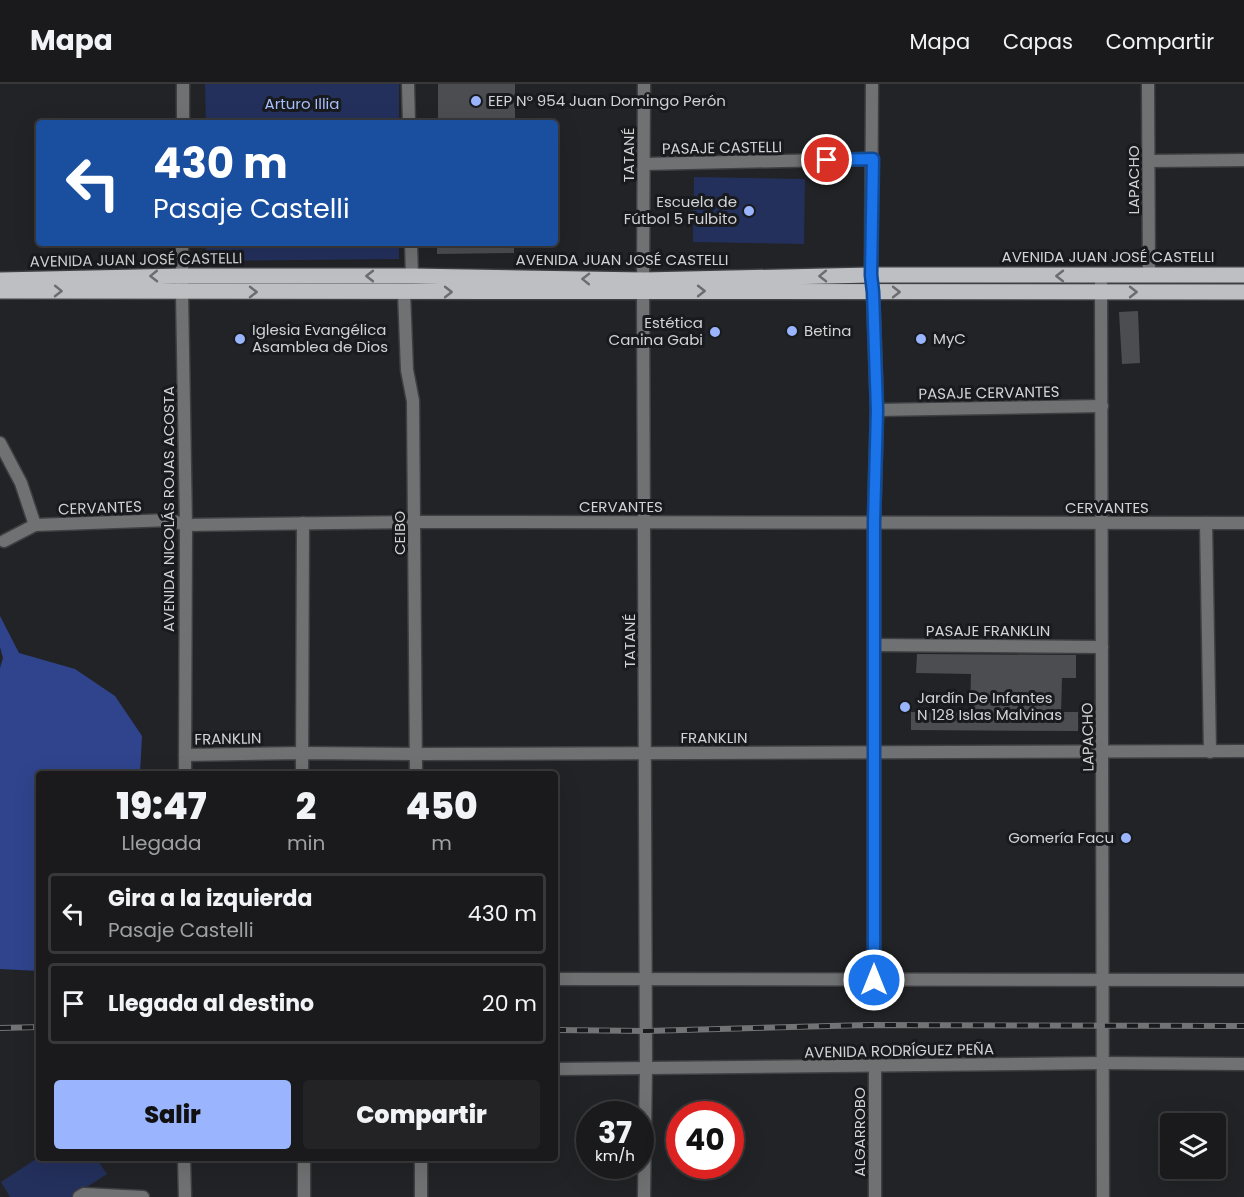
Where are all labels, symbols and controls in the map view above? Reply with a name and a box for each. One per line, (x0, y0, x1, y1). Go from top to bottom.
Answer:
text: Mapa (30, 21, 113, 60)
text: Mapa (909, 27, 970, 56)
text: Capas (1003, 27, 1073, 56)
text: Compartir (1106, 27, 1214, 56)
place label: EEP N° 954 Juan Domingo Perón (488, 90, 726, 111)
park label: Arturo Illia (265, 93, 339, 114)
marker: EEP N° 954 Juan Domingo Perón (469, 94, 483, 108)
street label: TATANÉ (618, 128, 639, 182)
text: 430 m (153, 134, 288, 193)
pin (801, 134, 852, 185)
street label: PASAJE CASTELLI (662, 136, 782, 159)
icon: arrive (810, 143, 843, 176)
icon: left (54, 144, 132, 222)
street label: LAPACHO (1123, 145, 1144, 215)
text: Pasaje Castelli (153, 190, 350, 227)
place label: Escuela de Fútbol 5 Fulbito (624, 191, 737, 229)
marker: Escuela de Fútbol 5 Fulbito (742, 204, 756, 218)
street label: AVENIDA JUAN JOSÉ CASTELLI (1002, 246, 1214, 267)
street label: AVENIDA JUAN JOSÉ CASTELLI (29, 247, 243, 272)
street label: AVENIDA JUAN JOSÉ CASTELLI (516, 249, 728, 270)
one-way arrow (149, 270, 158, 283)
one-way arrow (365, 270, 374, 282)
one-way arrow (818, 270, 827, 282)
one-way arrow (1055, 270, 1064, 282)
one-way arrow (581, 273, 590, 285)
one-way arrow (54, 285, 63, 297)
one-way arrow (697, 285, 706, 297)
one-way arrow (249, 286, 258, 298)
one-way arrow (444, 286, 453, 298)
one-way arrow (892, 286, 901, 298)
one-way arrow (1129, 286, 1138, 298)
place label: Estética Canina Gabi (609, 312, 703, 350)
place label: Iglesia Evangélica Asamblea de Dios (252, 319, 388, 357)
place label: Betina (804, 320, 851, 341)
marker: Betina (785, 324, 799, 338)
marker: Estética Canina Gabi (708, 325, 722, 339)
place label: MyC (933, 328, 966, 349)
marker: Iglesia Evangélica Asamblea de Dios (233, 332, 247, 346)
marker: MyC (914, 332, 928, 346)
street label: PASAJE CERVANTES (918, 381, 1060, 404)
street label: AVENIDA NICOLÁS ROJAS ACOSTA (158, 386, 179, 632)
street label: CERVANTES (58, 496, 142, 519)
street label: CERVANTES (579, 496, 663, 517)
street label: CERVANTES (1065, 497, 1149, 518)
street label: CEIBO (389, 511, 410, 555)
street label: TATANÉ (619, 614, 640, 668)
street label: PASAJE FRANKLIN (926, 620, 1050, 641)
place label: Jardín De Infantes N 128 Islas Malvinas (917, 687, 1062, 725)
marker: Jardín De Infantes N 128 Islas Malvinas (898, 700, 912, 714)
street label: LAPACHO (1076, 702, 1099, 772)
street label: FRANKLIN (194, 727, 262, 750)
street label: FRANKLIN (680, 727, 748, 748)
text: 19:47 (116, 781, 207, 832)
text: 2 (296, 781, 316, 832)
text: 450 (406, 781, 478, 832)
place label: Gomería Facu (1008, 827, 1114, 848)
text: Llegada (121, 829, 201, 857)
text: min (287, 829, 325, 857)
text: m (431, 829, 452, 857)
marker: Gomería Facu (1119, 831, 1133, 845)
text: Gira a la izquierda (108, 883, 312, 914)
icon: left (57, 897, 90, 930)
text: 430 m (468, 898, 537, 929)
text: Pasaje Castelli (108, 916, 254, 944)
position arrow (842, 948, 906, 1012)
icon: arrive (57, 987, 90, 1020)
text: Llegada al destino (108, 988, 314, 1019)
text: 20 m (482, 988, 537, 1019)
street label: AVENIDA RODRÍGUEZ PEÑA (804, 1038, 994, 1063)
button: Salir (54, 1080, 291, 1149)
button: Compartir (303, 1080, 540, 1149)
street label: ALGARROBO (849, 1087, 870, 1177)
speed limit sign: 40 (666, 1101, 744, 1179)
text: 37 (598, 1111, 632, 1154)
map controls (1160, 1113, 1226, 1179)
button: layers (1160, 1113, 1226, 1179)
text: km/h (595, 1145, 635, 1166)

